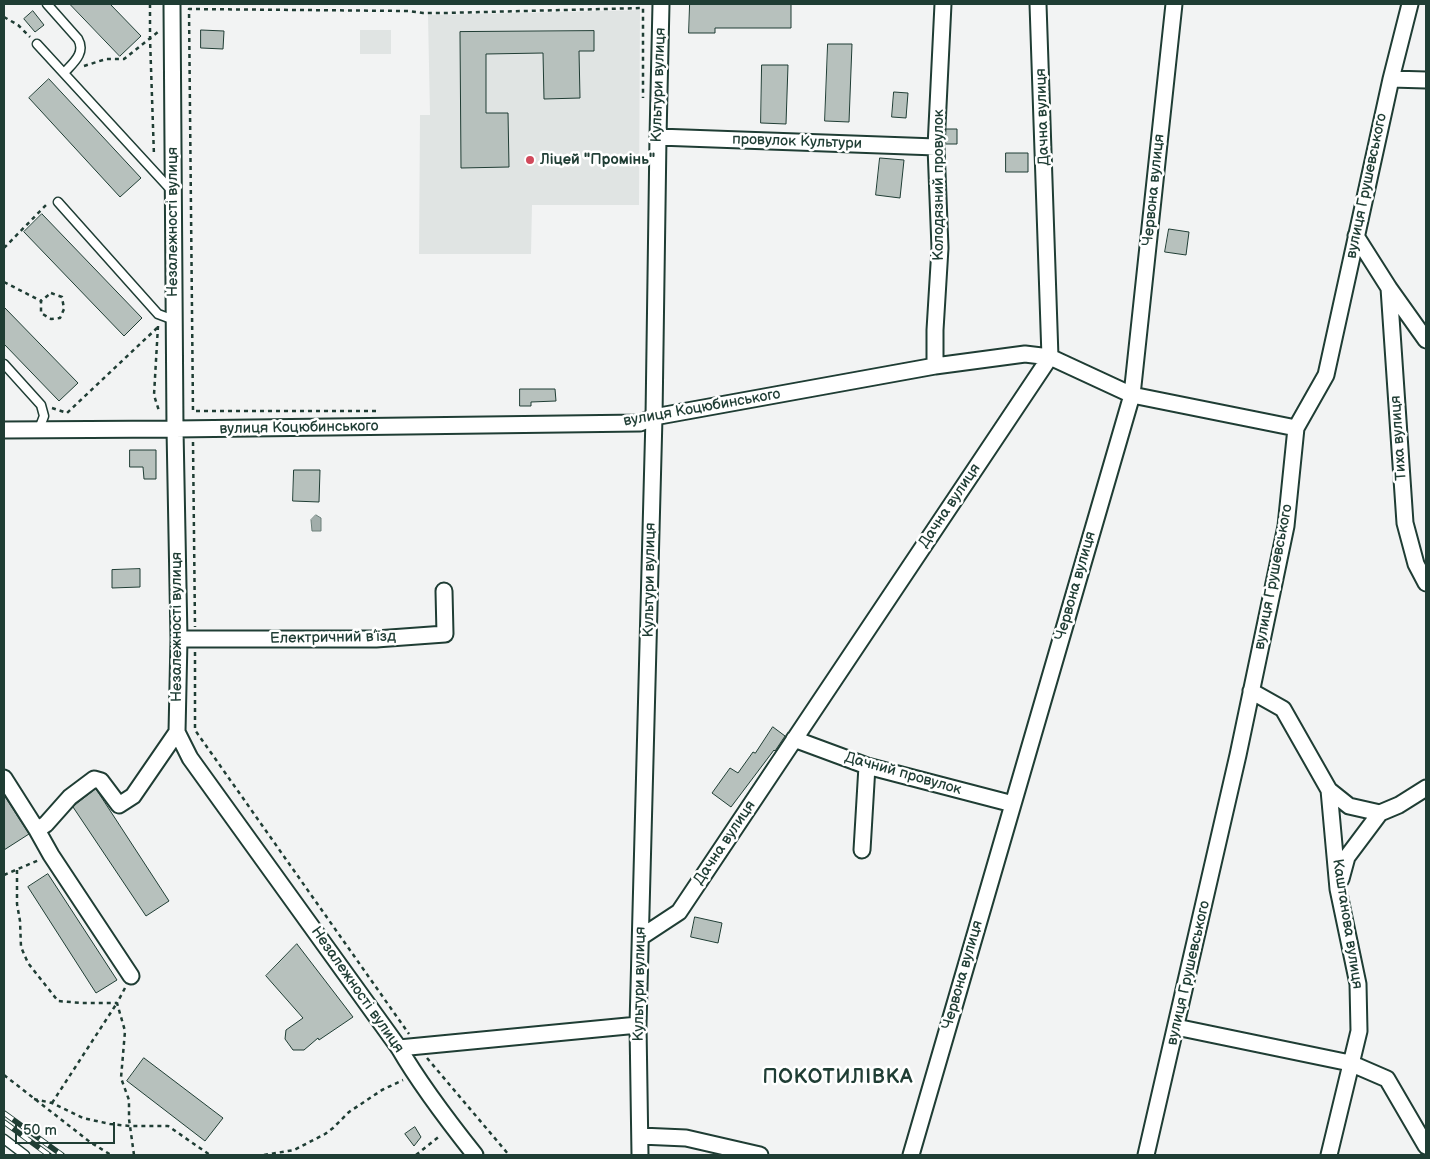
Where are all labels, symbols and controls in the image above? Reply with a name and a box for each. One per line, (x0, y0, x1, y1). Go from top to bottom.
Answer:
street label: Культури вулиця (648, 27, 670, 143)
street label: Дачна вулиця (1032, 68, 1054, 166)
street label: Колодязний провулок (930, 109, 948, 261)
street label: вулиця Грушевського (1343, 112, 1391, 260)
street label: провулок Культури (732, 131, 862, 153)
street label: Червона вулиця (1139, 133, 1169, 247)
street label: Незалежності вулиця (164, 147, 182, 297)
place label: Ліцей "Промінь" (540, 151, 655, 169)
marker: Ліцей "Промінь" (524, 154, 536, 166)
street label: вулиця Коцюбинського (622, 385, 782, 431)
street label: Тиха вулиця (1387, 395, 1411, 481)
street label: вулиця Коцюбинського (219, 418, 379, 438)
street label: Дачна вулиця (915, 461, 985, 551)
street label: вулиця Грушевського (1251, 503, 1297, 651)
street label: Культури вулиця (640, 522, 660, 638)
street label: Червона вулиця (1052, 529, 1100, 643)
street label: Незалежності вулиця (168, 552, 186, 702)
street label: Електричний в’їзд (270, 628, 396, 648)
street label: Дачний провулок (842, 749, 964, 799)
street label: Дачна вулиця (690, 798, 760, 888)
street label: Каштанова вулиця (1328, 858, 1366, 990)
street label: вулиця Грушевського (1164, 899, 1214, 1047)
street label: Червона вулиця (939, 918, 987, 1032)
street label: Незалежності вулиця (307, 923, 407, 1057)
street label: Культури вулиця (630, 926, 650, 1042)
district label: ПОКОТИЛІВКА (761, 1066, 915, 1090)
scale bar (18, 1112, 118, 1144)
text: 50 m (23, 1121, 57, 1140)

